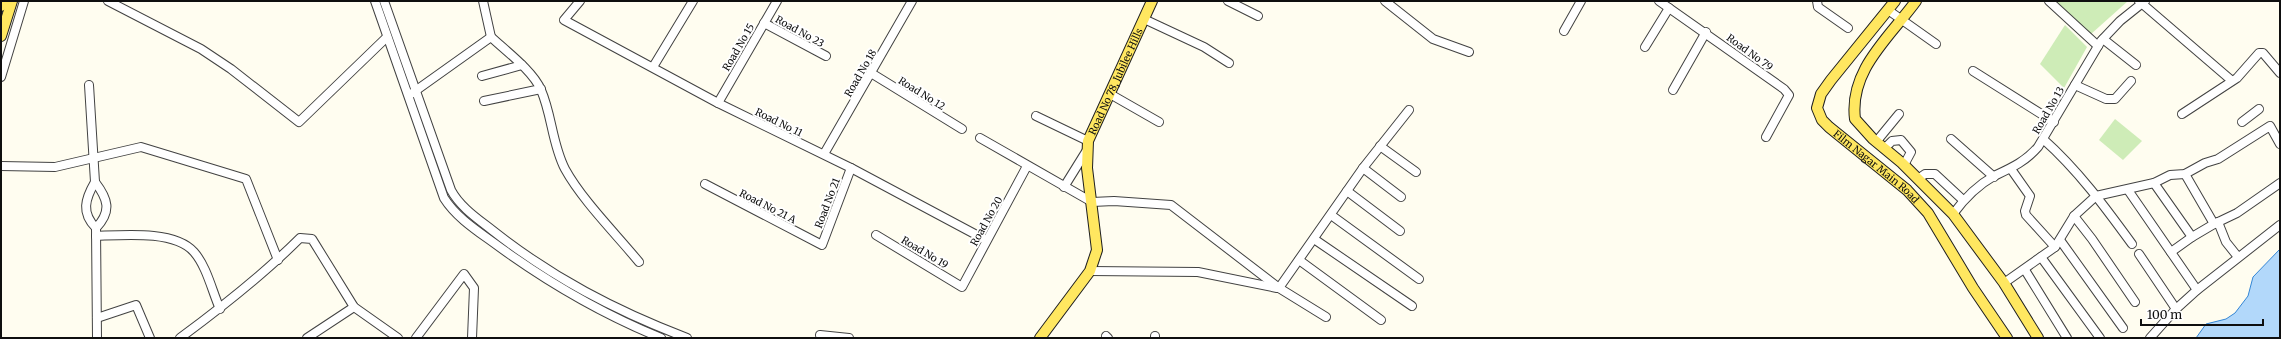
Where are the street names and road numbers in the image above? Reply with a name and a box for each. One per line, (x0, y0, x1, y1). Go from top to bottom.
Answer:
street label: Road No 23 (773, 13, 827, 50)
street label: Road No 15 (720, 21, 757, 73)
street label: Road No 78, Jubilee Hills (1086, 26, 1146, 137)
street label: Road No 79 (1724, 31, 1775, 74)
street label: Road No 18 (842, 47, 879, 99)
street label: Road No 12 (896, 74, 948, 113)
street label: Road No 13 (2030, 84, 2067, 136)
street label: Road No 11 (753, 105, 805, 140)
street label: Film Nagar Main Road (1831, 127, 1922, 206)
street label: Road No 21 (812, 176, 843, 230)
street label: Road No 21 A (737, 187, 799, 227)
street label: Road No 20 (967, 194, 1005, 248)
street label: Road No 19 (899, 233, 951, 272)

